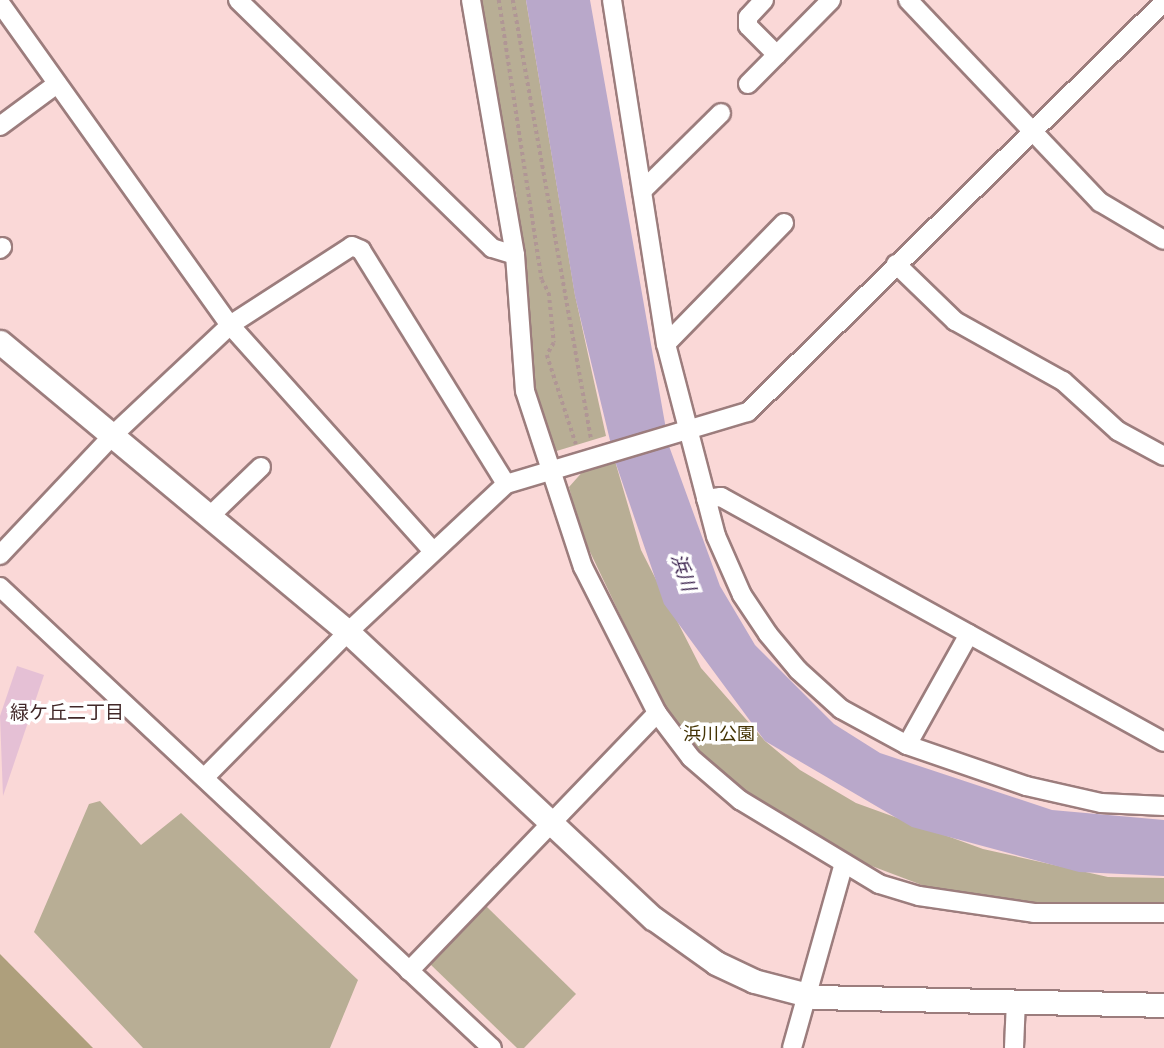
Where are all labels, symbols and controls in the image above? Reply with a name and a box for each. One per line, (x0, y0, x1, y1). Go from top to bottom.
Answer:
water label: 浜川 (667, 550, 701, 594)
district label: 緑ケ丘二丁目 (10, 701, 124, 723)
park label: 浜川公園 (683, 722, 755, 744)

